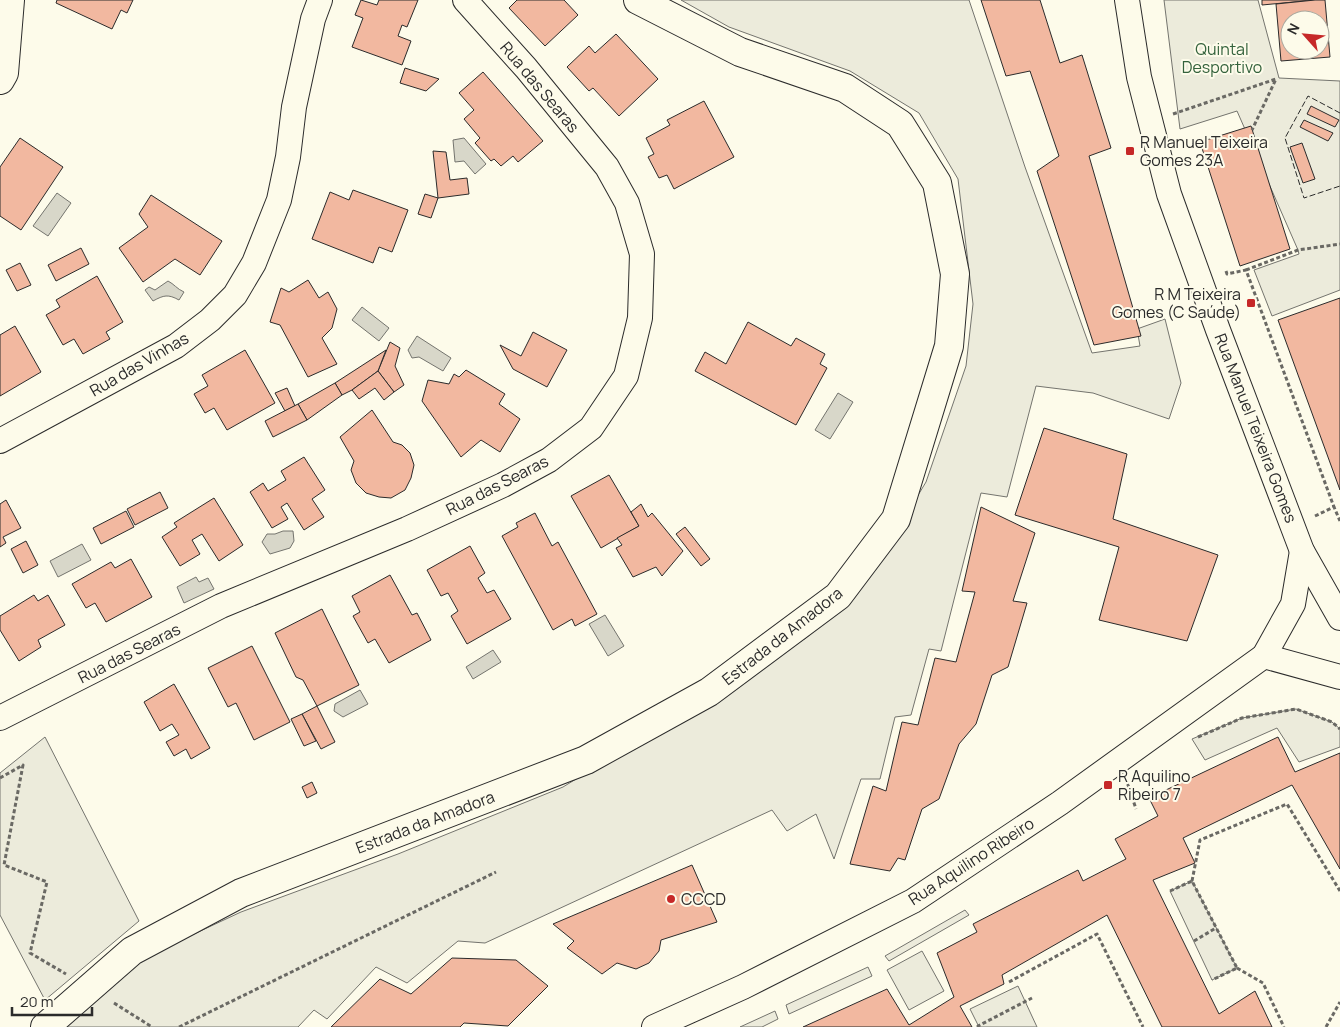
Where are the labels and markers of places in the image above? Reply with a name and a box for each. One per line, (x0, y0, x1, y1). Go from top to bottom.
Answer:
place label: R Manuel Teixeira Gomes 23A (1140, 131, 1268, 171)
marker: R Manuel Teixeira Gomes 23A (1124, 145, 1136, 157)
place label: R M Teixeira Gomes (C Saúde) (1112, 283, 1241, 323)
marker: R M Teixeira Gomes (C Saúde) (1245, 297, 1257, 309)
place label: R Aquilino Ribeiro 7 (1118, 765, 1191, 805)
marker: R Aquilino Ribeiro 7 (1102, 779, 1114, 791)
place label: CCCD (681, 888, 726, 910)
marker: CCCD (665, 893, 677, 905)

